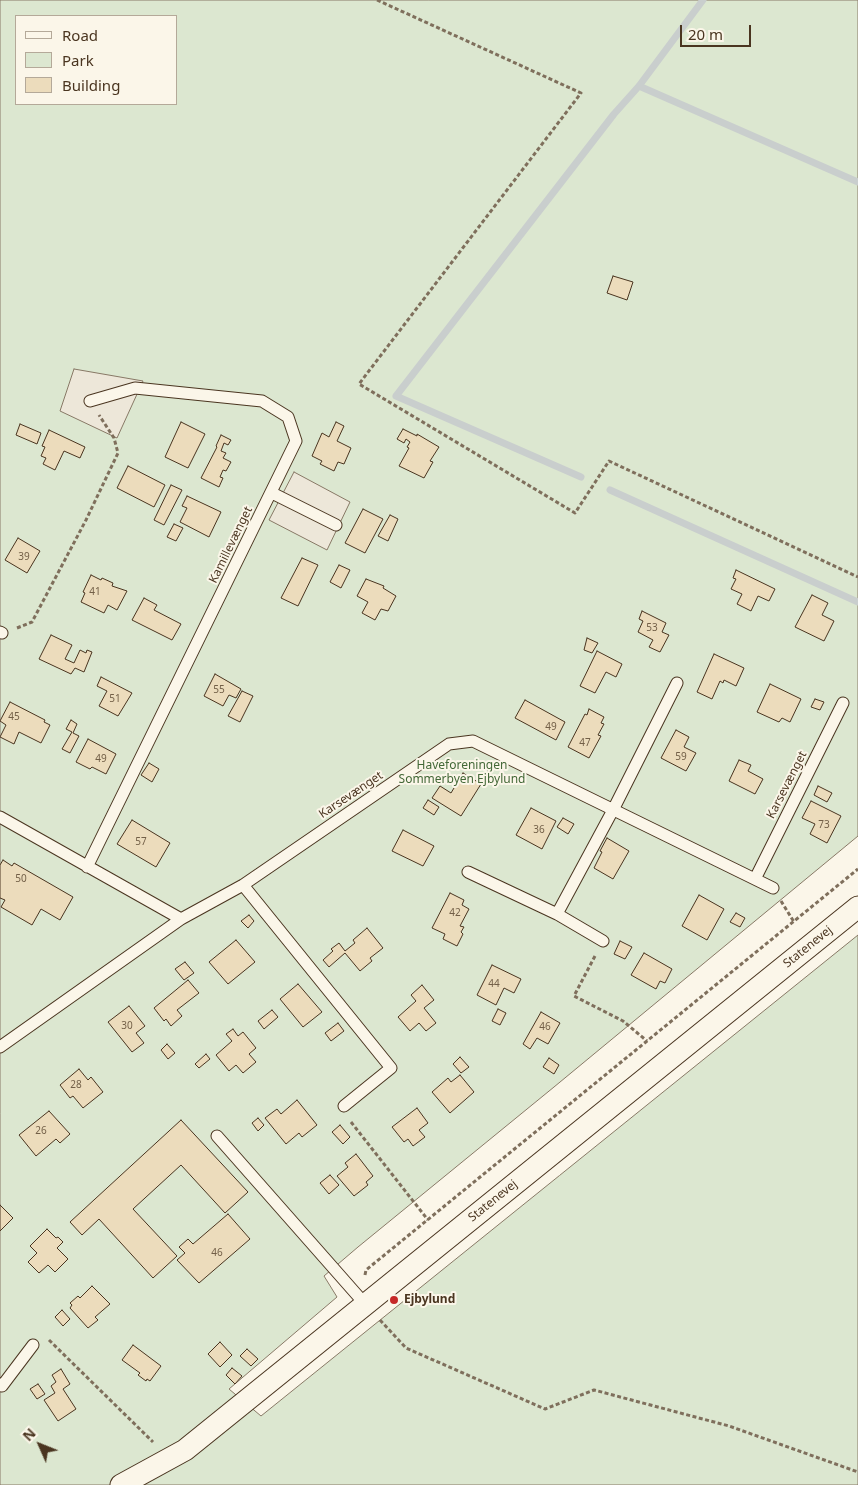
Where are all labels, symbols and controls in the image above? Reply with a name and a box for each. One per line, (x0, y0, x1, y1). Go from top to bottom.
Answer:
legend (15, 15, 178, 105)
scale bar (683, 15, 754, 47)
text: 20 m (688, 24, 723, 44)
text: Road (62, 25, 98, 45)
text: Park (62, 50, 94, 70)
text: Building (62, 75, 120, 95)
street label: Kamillevænget (206, 504, 256, 586)
house number: 39 (18, 551, 30, 563)
house number: 41 (89, 586, 101, 598)
house number: 53 (646, 622, 658, 634)
house number: 55 (213, 684, 225, 696)
house number: 51 (109, 693, 121, 705)
house number: 45 (8, 711, 20, 723)
house number: 49 (545, 721, 557, 733)
house number: 47 (579, 737, 591, 749)
street label: Karsevænget (764, 749, 810, 821)
house number: 59 (675, 751, 687, 763)
house number: 49 (95, 753, 107, 765)
park label: Haveforeningen Sommerbyen Ejbylund (399, 759, 525, 787)
street label: Karsevænget (316, 768, 386, 822)
house number: 73 (818, 819, 830, 831)
house number: 36 (533, 824, 545, 836)
house number: 57 (135, 836, 147, 848)
house number: 50 (15, 873, 27, 885)
house number: 42 (449, 907, 461, 919)
street label: Statenevej (781, 923, 835, 971)
house number: 44 (488, 978, 500, 990)
house number: 30 (121, 1020, 133, 1032)
house number: 46 (539, 1021, 551, 1033)
house number: 28 (70, 1079, 82, 1091)
house number: 26 (35, 1125, 47, 1137)
street label: Statenevej (466, 1177, 520, 1225)
house number: 46 (211, 1247, 223, 1259)
place label: Ejbylund (404, 1293, 455, 1307)
marker: Ejbylund (388, 1294, 400, 1306)
north arrow (15, 1420, 65, 1470)
text: N (18, 1424, 40, 1445)

